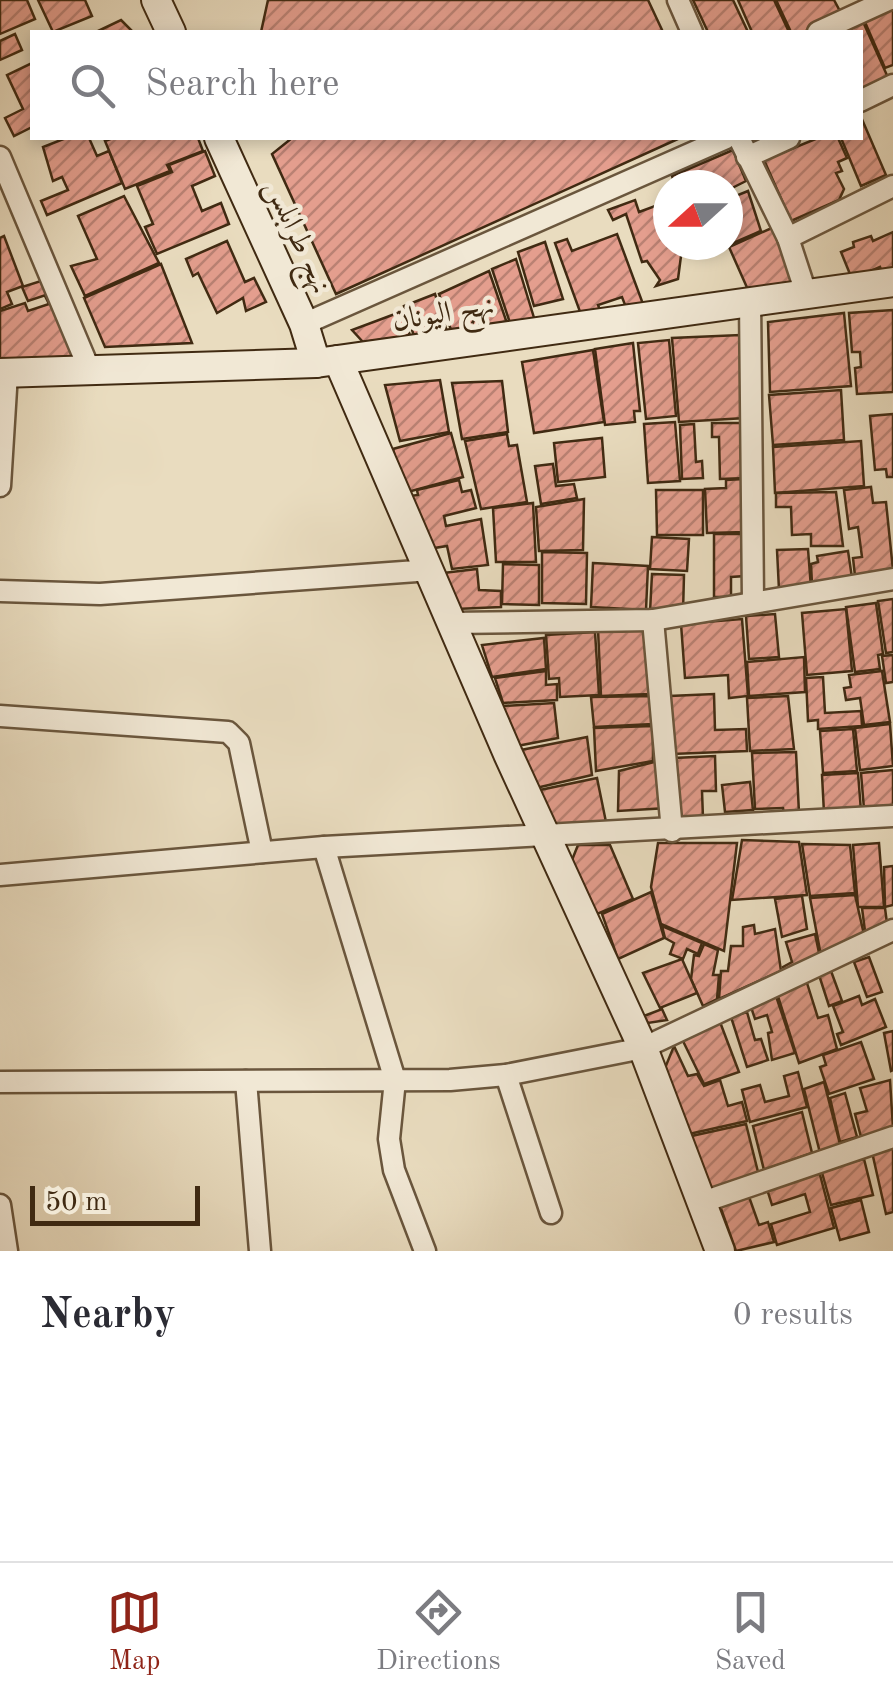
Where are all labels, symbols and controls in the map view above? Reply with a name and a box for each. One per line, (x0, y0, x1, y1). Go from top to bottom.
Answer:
search box (30, 30, 863, 140)
icon: search (65, 58, 120, 113)
text: Search here (145, 66, 340, 104)
north arrow (653, 170, 743, 260)
street label: نهج طرابلس (250, 175, 336, 302)
street label: نهج اليونان (390, 291, 498, 347)
scale bar (30, 1181, 200, 1226)
text: 50 m (45, 1189, 108, 1217)
text: Nearby (40, 1295, 176, 1337)
text: 0 results (733, 1300, 853, 1332)
tab: Map (107, 1585, 162, 1680)
tab: Directions (376, 1585, 501, 1680)
tab: Saved (715, 1585, 786, 1680)

